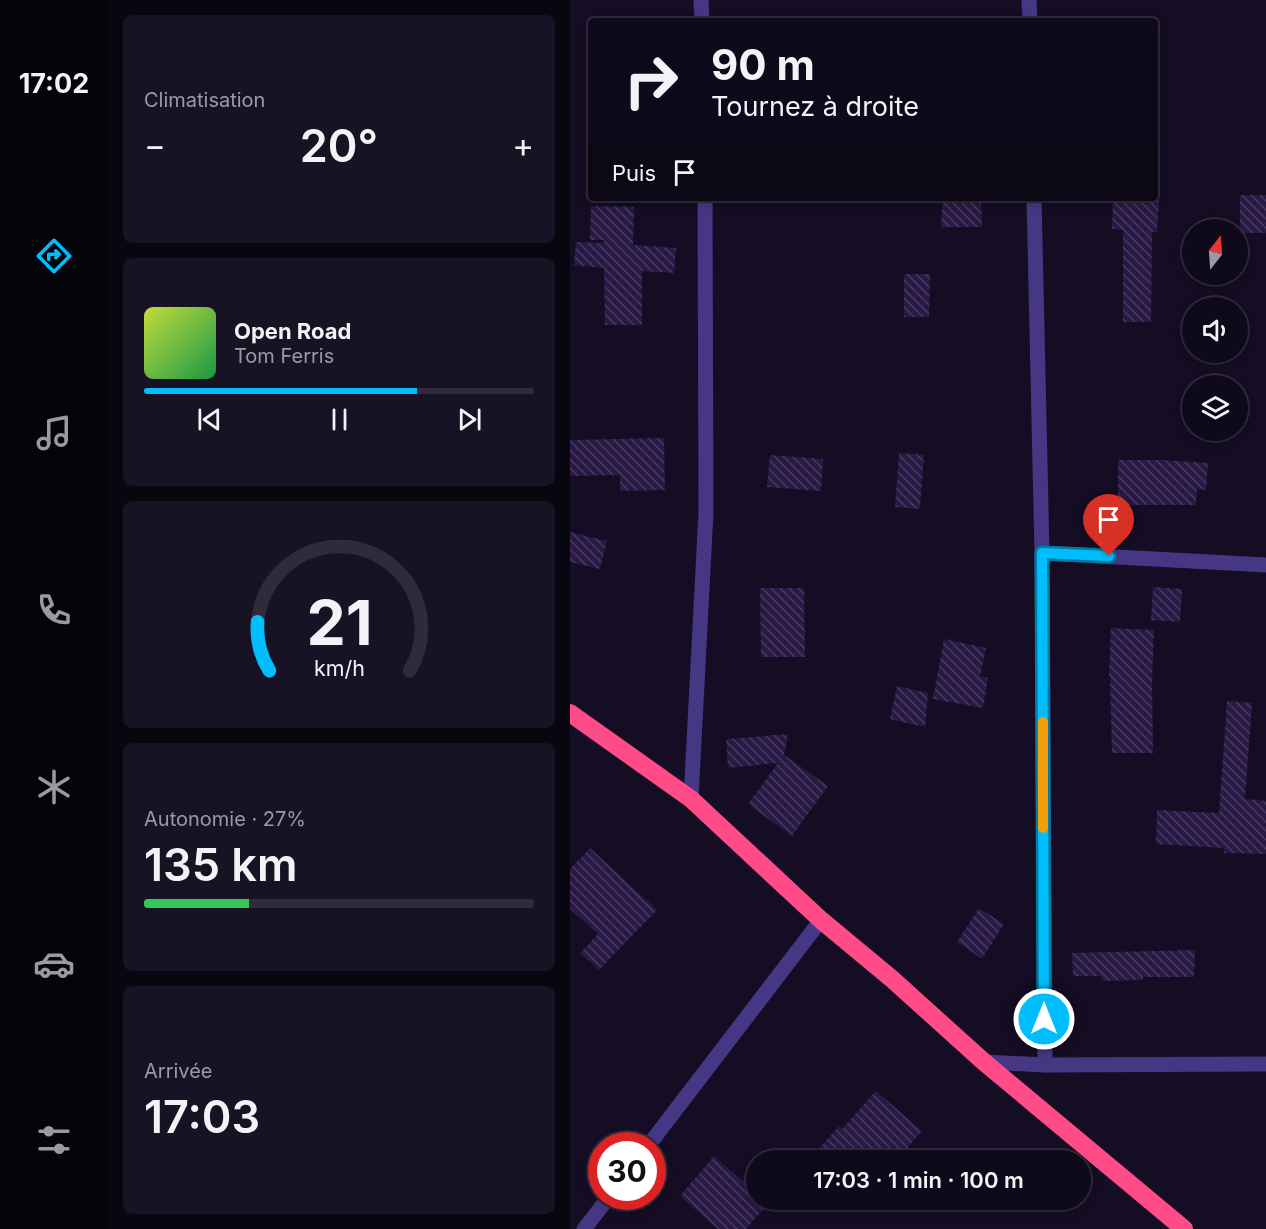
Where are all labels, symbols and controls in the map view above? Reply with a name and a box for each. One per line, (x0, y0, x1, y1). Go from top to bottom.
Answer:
text: 90 m (711, 39, 815, 90)
icon: right (612, 42, 690, 120)
text: 17:02 (19, 67, 89, 100)
text: Climatisation (144, 88, 265, 112)
text: Tournez à droite (711, 90, 919, 123)
text: 20° (300, 118, 378, 173)
text: − (144, 125, 166, 165)
text: + (512, 125, 534, 165)
icon: arrive (668, 156, 701, 189)
text: Puis (612, 160, 656, 186)
north arrow (1182, 219, 1248, 285)
map controls (1182, 219, 1248, 441)
icon: directions (33, 235, 75, 277)
button: sound (1182, 297, 1248, 363)
text: Open Road (234, 318, 351, 344)
text: Tom Ferris (234, 344, 334, 368)
button: layers (1182, 375, 1248, 441)
icon: previous (193, 403, 226, 436)
icon: pause (323, 403, 356, 436)
icon: next (453, 403, 486, 436)
icon: music (33, 412, 75, 454)
pin (1083, 494, 1134, 556)
icon: arrive (1092, 503, 1125, 536)
text: 21 (306, 586, 372, 661)
icon: phone (33, 589, 75, 631)
text: km/h (314, 656, 364, 682)
icon: climate (33, 766, 75, 808)
text: Autonomie · 27% (144, 807, 306, 831)
text: 135 km (144, 837, 297, 892)
icon: car (33, 943, 75, 985)
position arrow (1012, 987, 1076, 1051)
text: Arrivée (144, 1059, 213, 1083)
text: 17:03 (144, 1089, 260, 1144)
icon: filters (33, 1119, 75, 1161)
speed limit sign: 30 (588, 1132, 666, 1210)
text: 17:03 · 1 min · 100 m (813, 1167, 1024, 1193)

